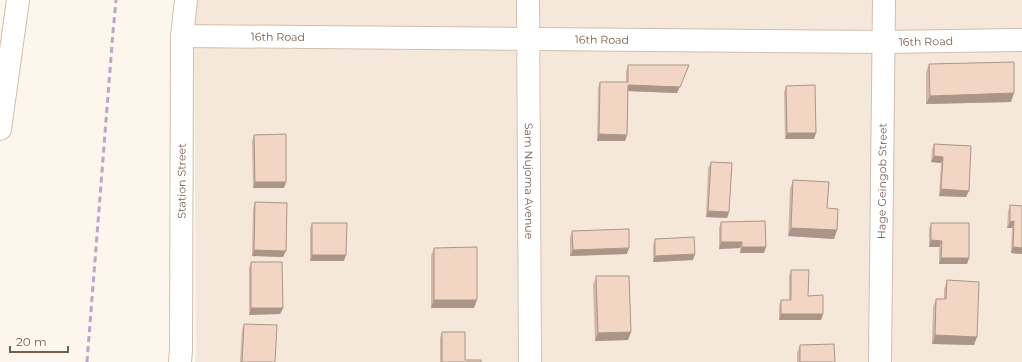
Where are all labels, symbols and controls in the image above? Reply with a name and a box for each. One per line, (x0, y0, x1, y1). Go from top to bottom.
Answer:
street label: 16th Road (251, 30, 305, 44)
street label: 16th Road (575, 32, 629, 47)
street label: 16th Road (899, 34, 953, 49)
street label: Hage Geingob Street (874, 122, 890, 239)
street label: Sam Nujoma Avenue (522, 123, 536, 240)
street label: Station Street (174, 143, 189, 219)
scale bar (10, 328, 68, 354)
text: 20 m (16, 334, 47, 349)

